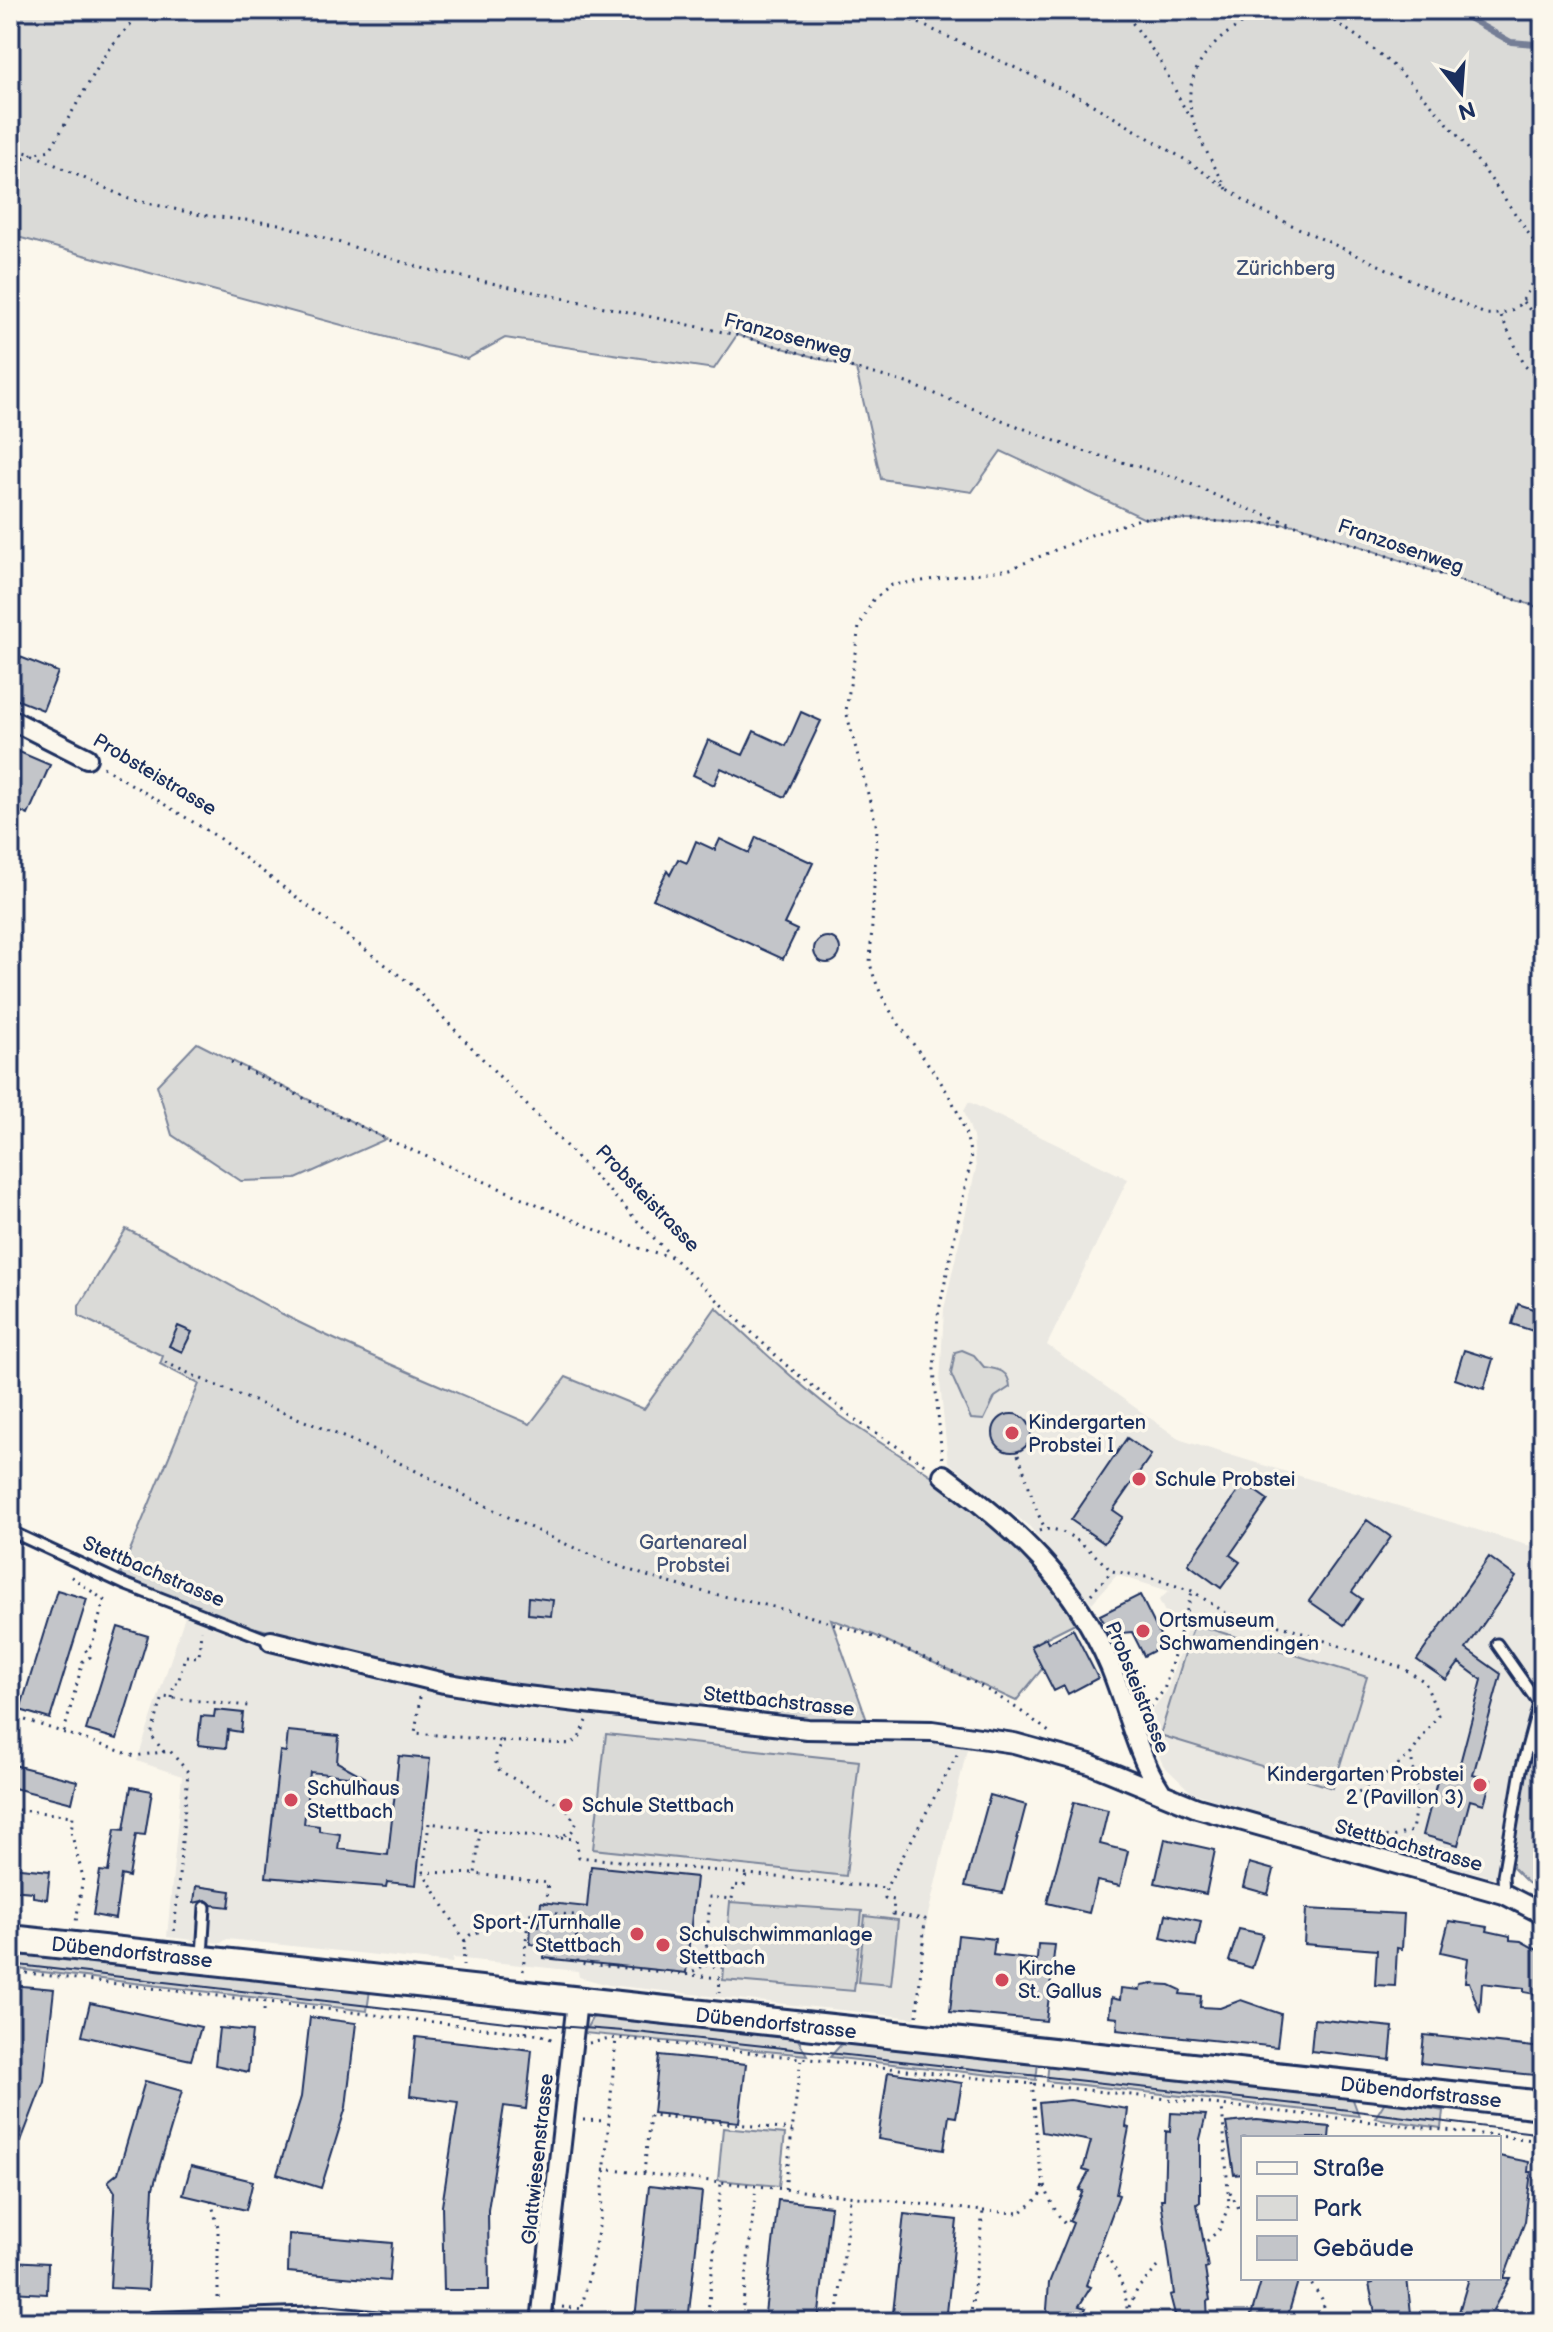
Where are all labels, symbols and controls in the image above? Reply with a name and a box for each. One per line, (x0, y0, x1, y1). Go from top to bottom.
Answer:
north arrow (1421, 52, 1501, 132)
text: N (1455, 94, 1478, 125)
park label: Zürichberg (1236, 257, 1335, 281)
street label: Franzosenweg (721, 308, 854, 366)
street label: Franzosenweg (1335, 514, 1467, 580)
street label: Probsteistrasse (88, 729, 221, 821)
street label: Probsteistrasse (590, 1140, 705, 1257)
place label: Kindergarten Probstei I (1028, 1411, 1146, 1458)
marker: Kindergarten Probstei I (1003, 1424, 1021, 1442)
place label: Schule Probstei (1155, 1468, 1295, 1492)
marker: Schule Probstei (1130, 1470, 1148, 1488)
street label: Stettbachstrasse (79, 1531, 228, 1613)
park label: Gartenareal Probstei (639, 1531, 747, 1578)
place label: Ortsmuseum Schwamendingen (1159, 1609, 1319, 1656)
street label: Probsteistrasse (1100, 1618, 1174, 1757)
marker: Ortsmuseum Schwamendingen (1134, 1622, 1152, 1640)
street label: Stettbachstrasse (702, 1682, 856, 1722)
place label: Kindergarten Probstei 2 (Pavillon 3) (1267, 1763, 1464, 1810)
marker: Kindergarten Probstei 2 (Pavillon 3) (1471, 1776, 1489, 1794)
place label: Schulhaus Stettbach (307, 1777, 400, 1824)
marker: Schulhaus Stettbach (282, 1791, 300, 1809)
place label: Schule Stettbach (582, 1794, 734, 1818)
marker: Schule Stettbach (557, 1796, 575, 1814)
street label: Stettbachstrasse (1332, 1815, 1485, 1877)
place label: Sport-/Turnhalle Stettbach (473, 1911, 621, 1958)
place label: Schulschwimmanlage Stettbach (679, 1923, 873, 1970)
marker: Sport-/Turnhalle Stettbach (628, 1925, 646, 1943)
street label: Dübendorfstrasse (50, 1933, 214, 1973)
marker: Schulschwimmanlage Stettbach (654, 1936, 672, 1954)
place label: Kirche St. Gallus (1018, 1957, 1102, 2004)
marker: Kirche St. Gallus (993, 1971, 1011, 1989)
street label: Dübendorfstrasse (694, 2004, 858, 2044)
street label: Glattwiesenstrasse (517, 2072, 559, 2246)
street label: Dübendorfstrasse (1339, 2073, 1503, 2113)
legend (1241, 2136, 1501, 2280)
text: Straße (1313, 2154, 1384, 2183)
text: Park (1313, 2194, 1361, 2223)
text: Gebäude (1313, 2234, 1414, 2263)

